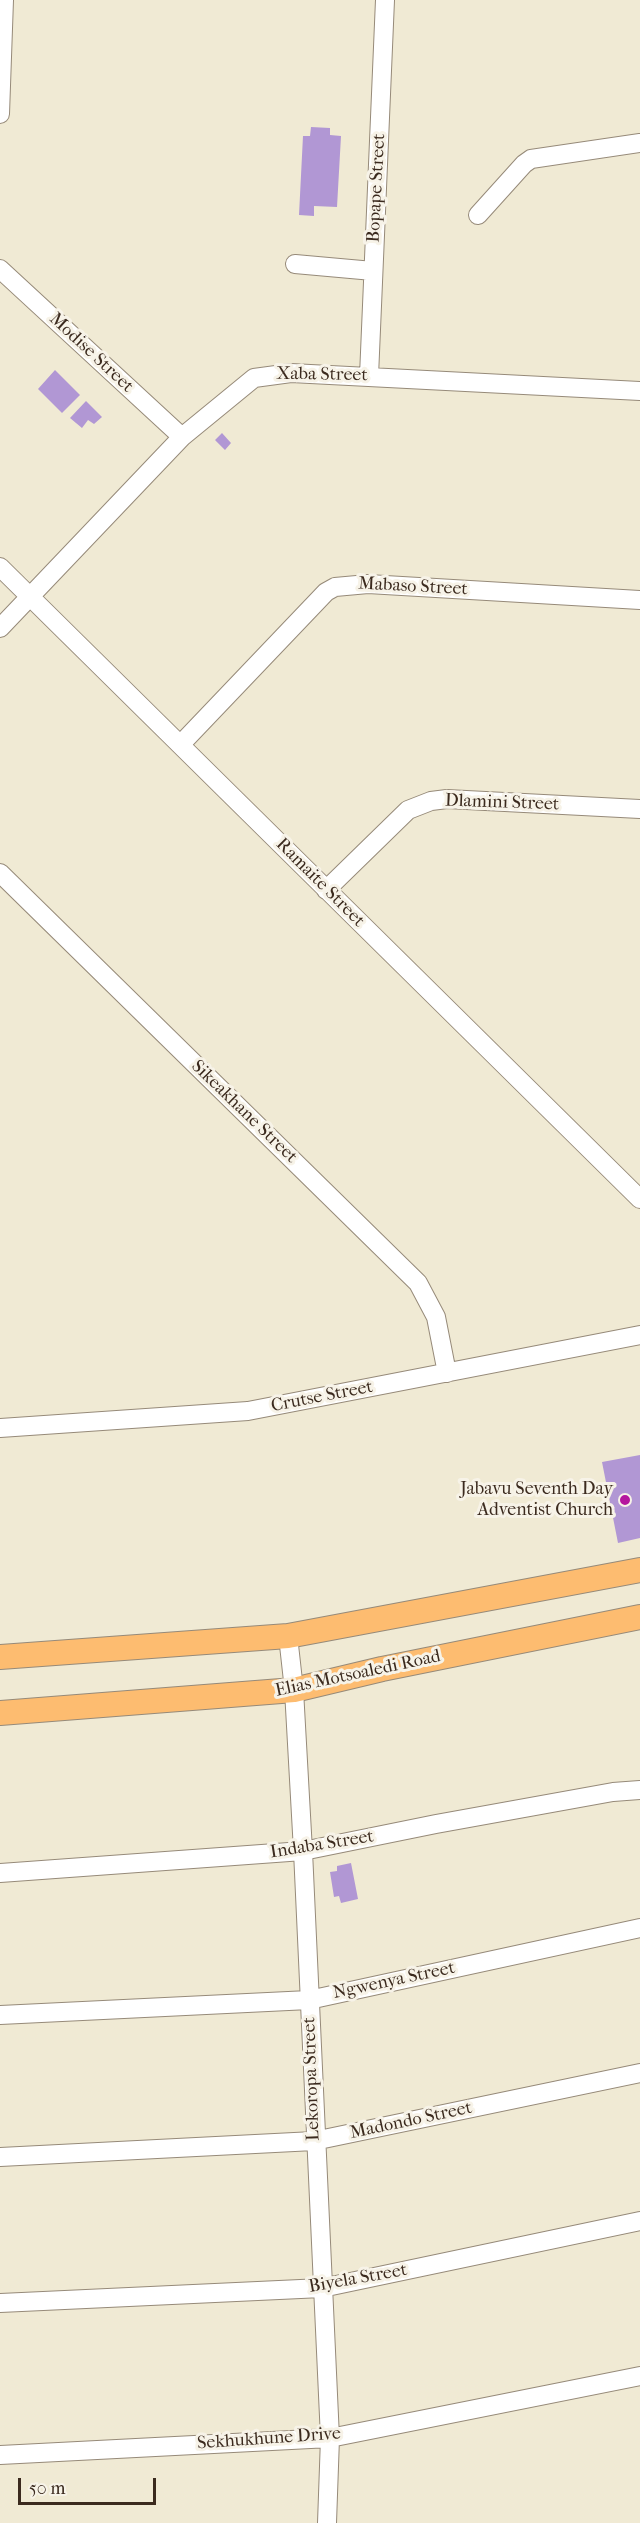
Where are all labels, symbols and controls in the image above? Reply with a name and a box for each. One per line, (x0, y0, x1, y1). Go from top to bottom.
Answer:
street label: Bopape Street (363, 133, 391, 243)
street label: Modise Street (44, 308, 138, 398)
street label: Xaba Street (276, 363, 368, 387)
street label: Mabaso Street (358, 573, 468, 601)
street label: Dlamini Street (444, 790, 560, 816)
street label: Ramaite Street (271, 834, 369, 932)
street label: Sikeakhane Street (186, 1056, 302, 1168)
street label: Crutse Street (269, 1377, 375, 1417)
place label: Jabavu Seventh Day Adventist Church (460, 1479, 613, 1522)
marker: Jabavu Seventh Day Adventist Church (618, 1493, 632, 1507)
street label: Elias Motsoaledi Road (273, 1646, 443, 1702)
street label: Indaba Street (269, 1826, 375, 1864)
street label: Ngwenya Street (331, 1958, 457, 2004)
street label: Lekoropa Street (299, 2017, 325, 2141)
street label: Madondo Street (348, 2098, 474, 2144)
street label: Biyela Street (307, 2260, 409, 2298)
street label: Sekhukhune Drive (196, 2423, 342, 2455)
scale bar (21, 2466, 159, 2504)
text: 50 m (29, 2478, 65, 2499)

